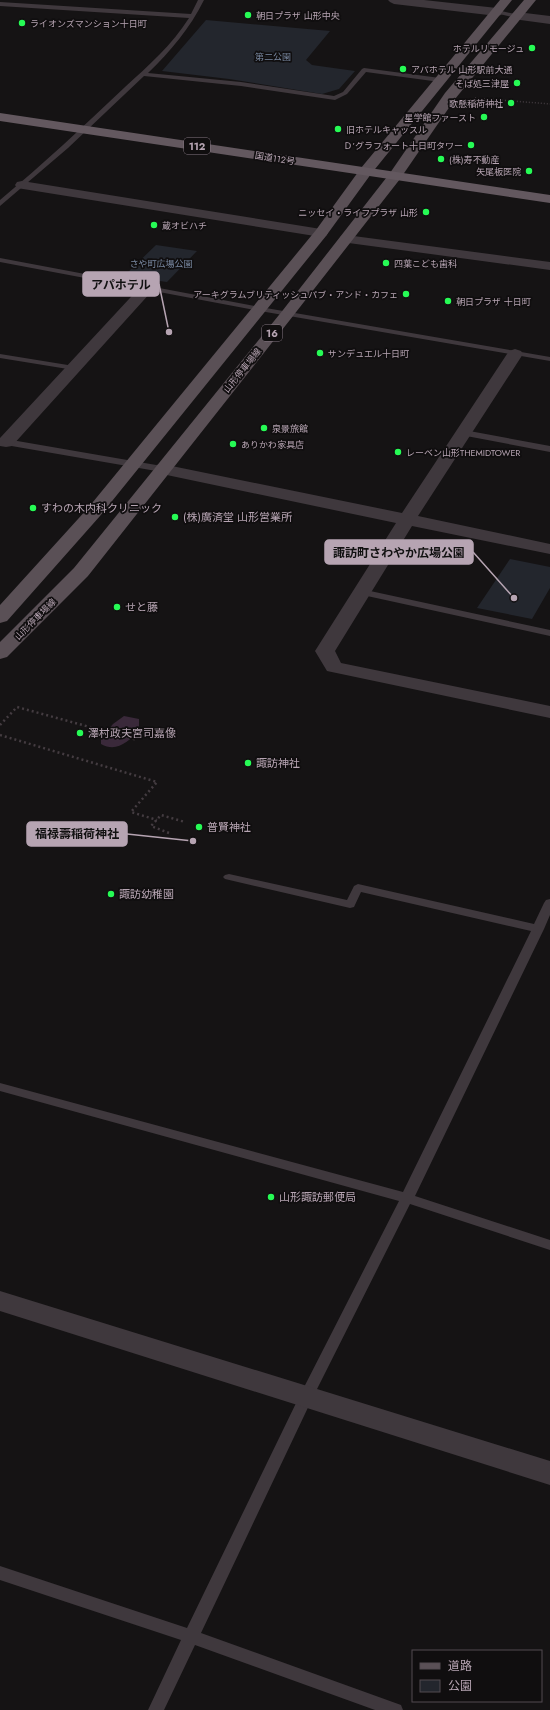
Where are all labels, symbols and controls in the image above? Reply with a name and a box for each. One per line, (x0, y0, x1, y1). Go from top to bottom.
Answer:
place label: 朝日プラザ 山形中央 (256, 9, 340, 22)
marker: 朝日プラザ 山形中央 (243, 10, 253, 20)
place label: ライオンズマンション十日町 (30, 17, 147, 30)
marker: ライオンズマンション十日町 (17, 18, 27, 28)
place label: ホテルリモージュ (453, 42, 524, 55)
marker: ホテルリモージュ (527, 43, 537, 53)
park label: 第二公園 (255, 50, 291, 63)
place label: アパホテル 山形駅前大通 (411, 63, 513, 76)
marker: アパホテル 山形駅前大通 (398, 64, 408, 74)
place label: そば処三津屋 (455, 77, 509, 90)
marker: そば処三津屋 (512, 78, 522, 88)
place label: 歌懸稲荷神社 (449, 97, 503, 110)
marker: 歌懸稲荷神社 (506, 98, 516, 108)
place label: 星学館ファースト (404, 111, 476, 124)
marker: 星学館ファースト (479, 112, 489, 122)
place label: 旧ホテルキャッスル (346, 123, 427, 136)
marker: 旧ホテルキャッスル (333, 124, 343, 134)
road number: 112 (184, 138, 210, 154)
place label: Ｄ’グラフォート十日町タワー (344, 139, 463, 152)
marker: Ｄ’グラフォート十日町タワー (466, 140, 476, 150)
street label: 国道112号 (254, 148, 296, 168)
place label: (株)寿不動産 (449, 153, 500, 166)
marker: (株)寿不動産 (436, 154, 446, 164)
place label: 矢尾板医院 (476, 165, 521, 178)
marker: 矢尾板医院 (524, 166, 534, 176)
place label: ニッセイ・ライフプラザ 山形 (298, 206, 418, 219)
marker: ニッセイ・ライフプラザ 山形 (421, 207, 431, 217)
place label: 蔵オビハチ (162, 219, 207, 232)
marker: 蔵オビハチ (149, 220, 159, 230)
park label: さや町広場公園 (129, 257, 193, 270)
place label: 四葉こども歯科 (394, 257, 457, 270)
marker: 四葉こども歯科 (381, 258, 391, 268)
callout: アパホテル (83, 272, 159, 296)
text: アパホテル (91, 276, 151, 294)
place label: アーキグラムブリティッシュパブ・アンド・カフェ (193, 288, 398, 301)
marker: アーキグラムブリティッシュパブ・アンド・カフェ (401, 289, 411, 299)
place label: 朝日プラザ 十日町 (456, 295, 531, 308)
marker: 朝日プラザ 十日町 (443, 296, 453, 306)
road number: 16 (262, 325, 282, 341)
street label: 山形停車場線 (220, 344, 265, 395)
place label: サンデュエル十日町 (328, 347, 409, 360)
marker: サンデュエル十日町 (315, 348, 325, 358)
place label: 泉景旅館 (272, 422, 308, 435)
marker: 泉景旅館 (259, 423, 269, 433)
place label: ありかわ家具店 (241, 438, 304, 451)
marker: ありかわ家具店 (228, 439, 238, 449)
place label: レーベン山形THEMIDTOWER (406, 446, 520, 459)
marker: レーベン山形THEMIDTOWER (393, 447, 403, 457)
place label: すわの木内科クリニック (41, 500, 162, 516)
marker: すわの木内科クリニック (28, 503, 38, 513)
place label: (株)廣済堂 山形営業所 (183, 509, 293, 525)
marker: (株)廣済堂 山形営業所 (170, 512, 180, 522)
callout: 諏訪町さわやか広場公園 (325, 540, 473, 564)
text: 諏訪町さわやか広場公園 (333, 544, 465, 562)
street label: 山形停車場線 (11, 595, 59, 643)
place label: せと藤 (125, 599, 158, 615)
marker: せと藤 (112, 602, 122, 612)
place label: 澤村政夫宮司嘉像 (88, 725, 176, 741)
marker: 澤村政夫宮司嘉像 (75, 728, 85, 738)
place label: 諏訪神社 (256, 755, 300, 771)
marker: 諏訪神社 (243, 758, 253, 768)
place label: 普賢神社 (207, 819, 251, 835)
callout: 福禄壽稲荷神社 (27, 822, 127, 846)
marker: 普賢神社 (194, 822, 204, 832)
text: 福禄壽稲荷神社 (35, 825, 119, 843)
place label: 諏訪幼稚園 (119, 886, 174, 902)
marker: 諏訪幼稚園 (106, 889, 116, 899)
place label: 山形諏訪郵便局 (279, 1189, 356, 1205)
marker: 山形諏訪郵便局 (266, 1192, 276, 1202)
legend (412, 1650, 542, 1702)
text: 道路 (448, 1657, 472, 1675)
text: 公園 (448, 1677, 472, 1695)

